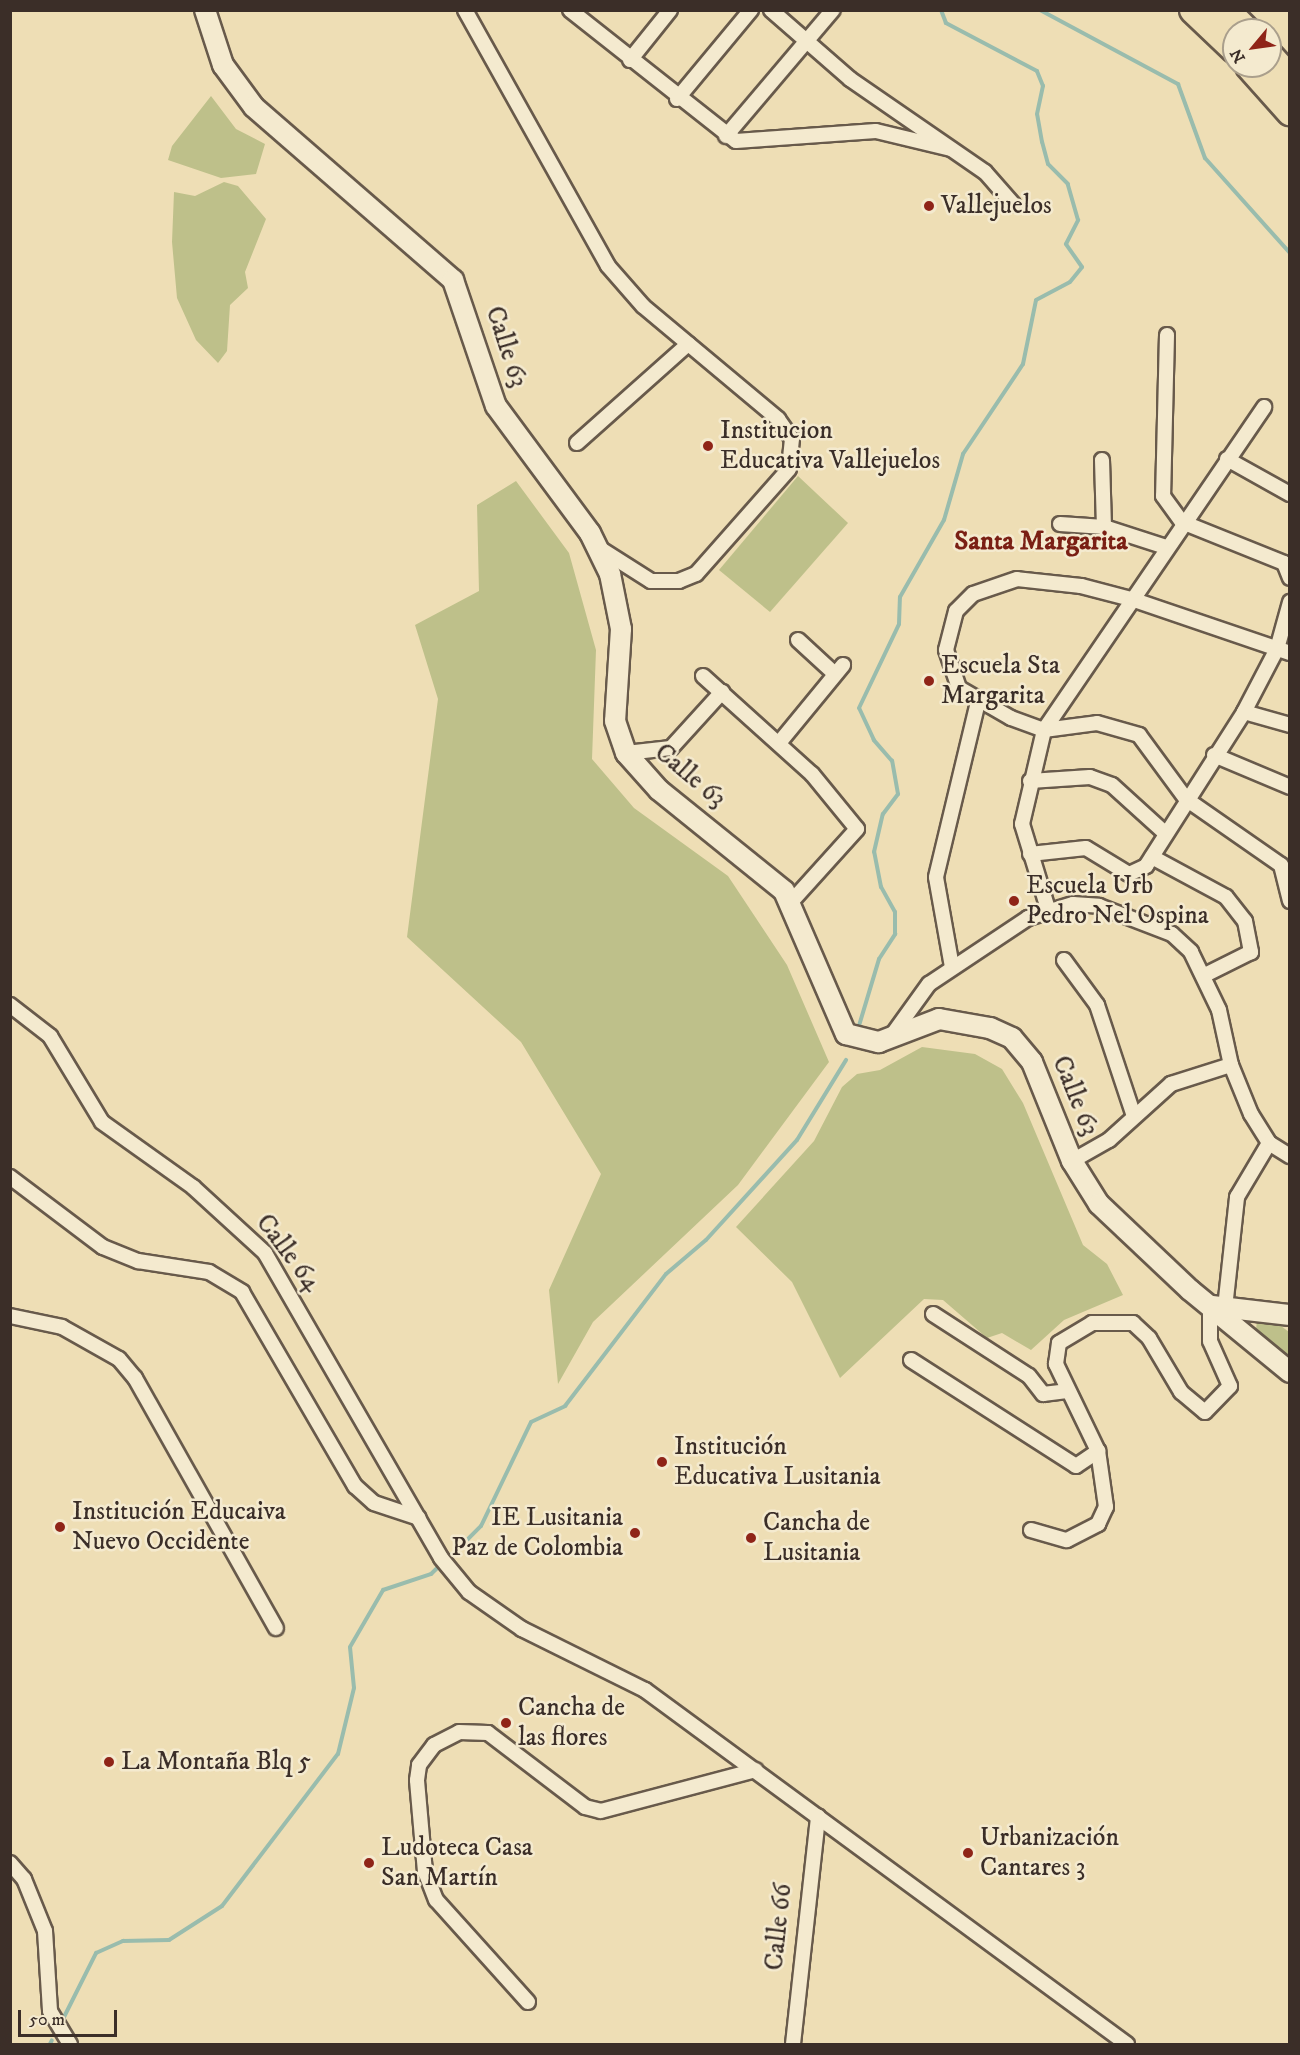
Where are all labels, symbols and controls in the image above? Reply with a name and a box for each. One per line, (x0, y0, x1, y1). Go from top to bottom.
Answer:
north arrow (1222, 18, 1282, 78)
text: N (1226, 45, 1250, 66)
place label: Vallejuelos (941, 190, 1052, 222)
marker: Vallejuelos (922, 199, 936, 213)
street label: Calle 63 (478, 303, 534, 391)
place label: Institucion Educativa Vallejuelos (720, 415, 940, 476)
marker: Institucion Educativa Vallejuelos (701, 439, 715, 453)
district label: Santa Margarita (954, 526, 1128, 558)
place label: Escuela Sta Margarita (941, 650, 1060, 712)
marker: Escuela Sta Margarita (922, 674, 936, 688)
street label: Calle 63 (648, 737, 732, 815)
place label: Escuela Urb Pedro Nel Ospina (1026, 870, 1209, 932)
marker: Escuela Urb Pedro Nel Ospina (1007, 894, 1021, 908)
street label: Calle 63 (1045, 1051, 1105, 1141)
street label: Calle 64 (249, 1208, 327, 1298)
place label: Institución Educativa Lusitania (674, 1431, 881, 1492)
marker: Institución Educativa Lusitania (655, 1455, 669, 1469)
place label: Institución Educaiva Nuevo Occidente (72, 1496, 286, 1558)
place label: IE Lusitania Paz de Colombia (451, 1502, 623, 1564)
place label: Cancha de Lusitania (763, 1507, 870, 1568)
marker: Institución Educaiva Nuevo Occidente (53, 1520, 67, 1534)
marker: IE Lusitania Paz de Colombia (628, 1526, 642, 1540)
marker: Cancha de Lusitania (744, 1531, 758, 1545)
place label: Cancha de las flores (518, 1692, 625, 1754)
marker: Cancha de las flores (499, 1716, 513, 1730)
place label: La Montaña Blq 5 (121, 1746, 311, 1778)
marker: La Montaña Blq 5 (102, 1755, 116, 1769)
place label: Urbanización Cantares 3 (980, 1822, 1119, 1883)
place label: Ludoteca Casa San Martín (381, 1832, 533, 1894)
marker: Urbanización Cantares 3 (961, 1846, 975, 1860)
marker: Ludoteca Casa San Martín (362, 1856, 376, 1870)
street label: Calle 66 (759, 1882, 799, 1972)
scale bar (21, 1998, 120, 2036)
text: 50 m (29, 2009, 65, 2031)

